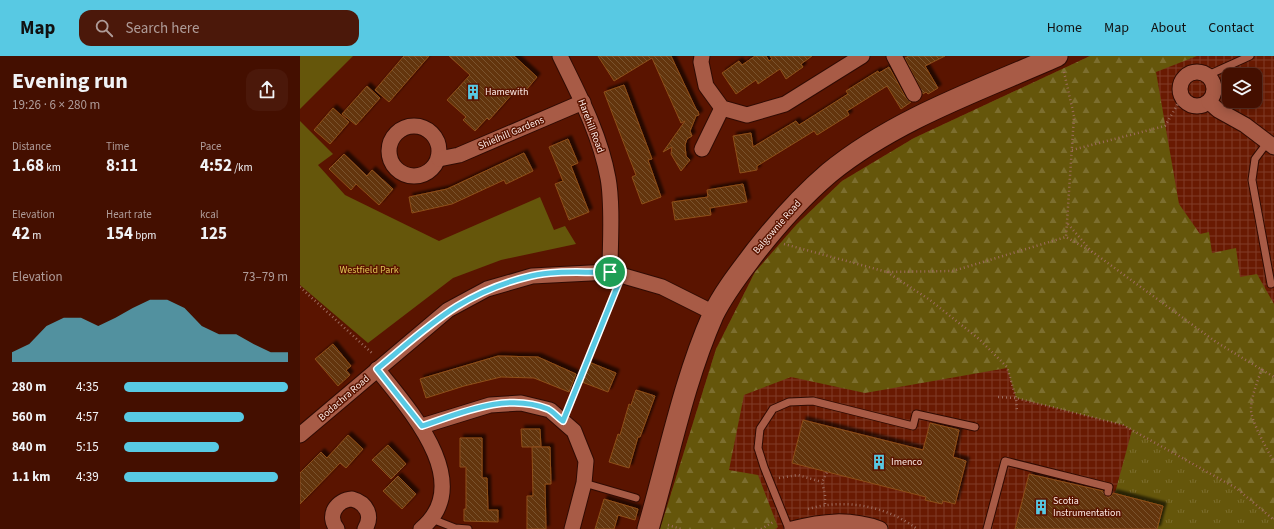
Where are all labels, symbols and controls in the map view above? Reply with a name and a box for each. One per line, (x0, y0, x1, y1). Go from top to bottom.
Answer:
search box (79, 10, 359, 46)
text: Map (20, 15, 55, 42)
icon: search (93, 17, 115, 39)
text: Search here (125, 18, 199, 39)
text: Home (1047, 18, 1082, 38)
text: Map (1104, 18, 1129, 38)
text: About (1151, 18, 1186, 38)
text: Contact (1208, 18, 1254, 38)
text: Evening run (12, 65, 128, 97)
map controls (1222, 68, 1262, 108)
button: layers (1222, 68, 1262, 108)
button: share (246, 69, 288, 111)
building icon: Hamewith (464, 83, 482, 101)
place label: Hamewith (485, 85, 528, 99)
text: 19:26 · 6 × 280 m (12, 96, 100, 114)
street label: Harehill Road (574, 97, 608, 155)
street label: Shielhill Gardens (476, 113, 546, 153)
text: Distance (12, 139, 51, 154)
text: Time (106, 139, 129, 154)
text: Pace (200, 139, 222, 154)
text: 1.68 (12, 154, 44, 178)
text: 8:11 (106, 154, 138, 178)
text: 4:52 (200, 154, 232, 178)
text: km (44, 160, 61, 175)
text: /km (232, 160, 253, 175)
street label: Balgownie Road (750, 197, 804, 257)
text: Elevation (12, 207, 55, 222)
text: Heart rate (106, 207, 152, 222)
text: kcal (200, 207, 219, 222)
text: 42 (12, 222, 30, 246)
text: 154 (106, 222, 133, 246)
text: 125 (200, 222, 227, 246)
text: m (30, 228, 41, 243)
text: bpm (133, 228, 156, 243)
pin (593, 255, 627, 289)
icon: arrive (599, 261, 621, 283)
park label: Westfield Park (339, 263, 399, 277)
text: Elevation (12, 268, 63, 286)
text: 73–79 m (243, 268, 288, 286)
street label: Bodachra Road (315, 372, 373, 424)
text: 280 m (12, 378, 46, 396)
text: 4:35 (76, 378, 99, 396)
text: 560 m (12, 408, 46, 426)
text: 4:57 (76, 408, 99, 426)
text: 840 m (12, 438, 46, 456)
text: 5:15 (76, 438, 99, 456)
building icon: Imenco (870, 453, 888, 471)
place label: Imenco (891, 455, 922, 469)
text: 1.1 km (12, 468, 51, 486)
text: 4:39 (76, 468, 99, 486)
place label: Scotia Instrumentation (1053, 494, 1121, 520)
building icon: Scotia Instrumentation (1032, 498, 1050, 516)

